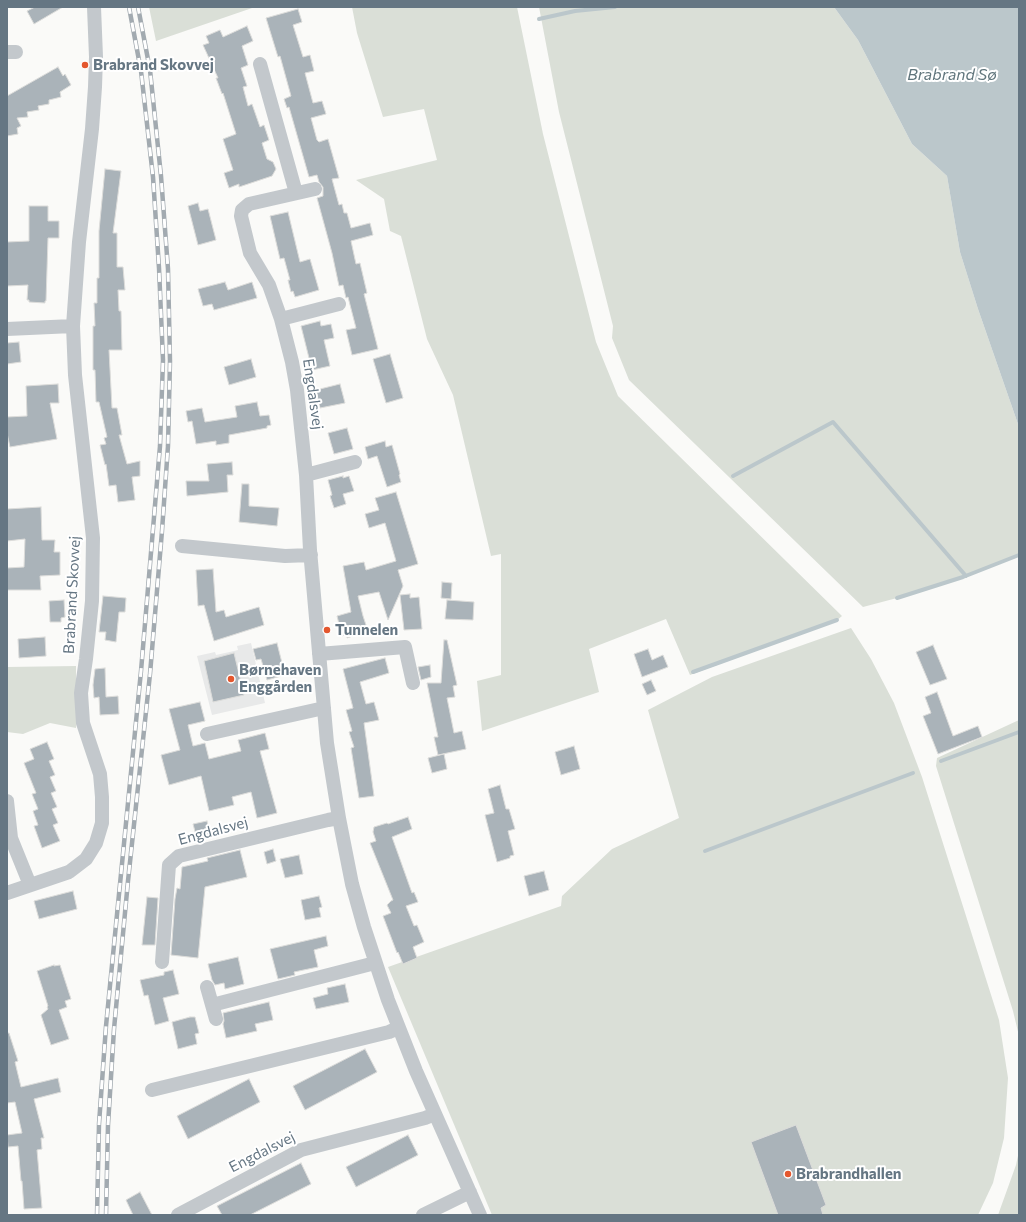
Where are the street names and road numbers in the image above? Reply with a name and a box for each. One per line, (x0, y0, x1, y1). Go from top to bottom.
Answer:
street label: Engdalsvej (299, 357, 327, 431)
street label: Brabrand Skovvej (60, 536, 84, 654)
street label: Engdalsvej (176, 813, 250, 849)
street label: Engdalsvej (226, 1128, 298, 1176)

